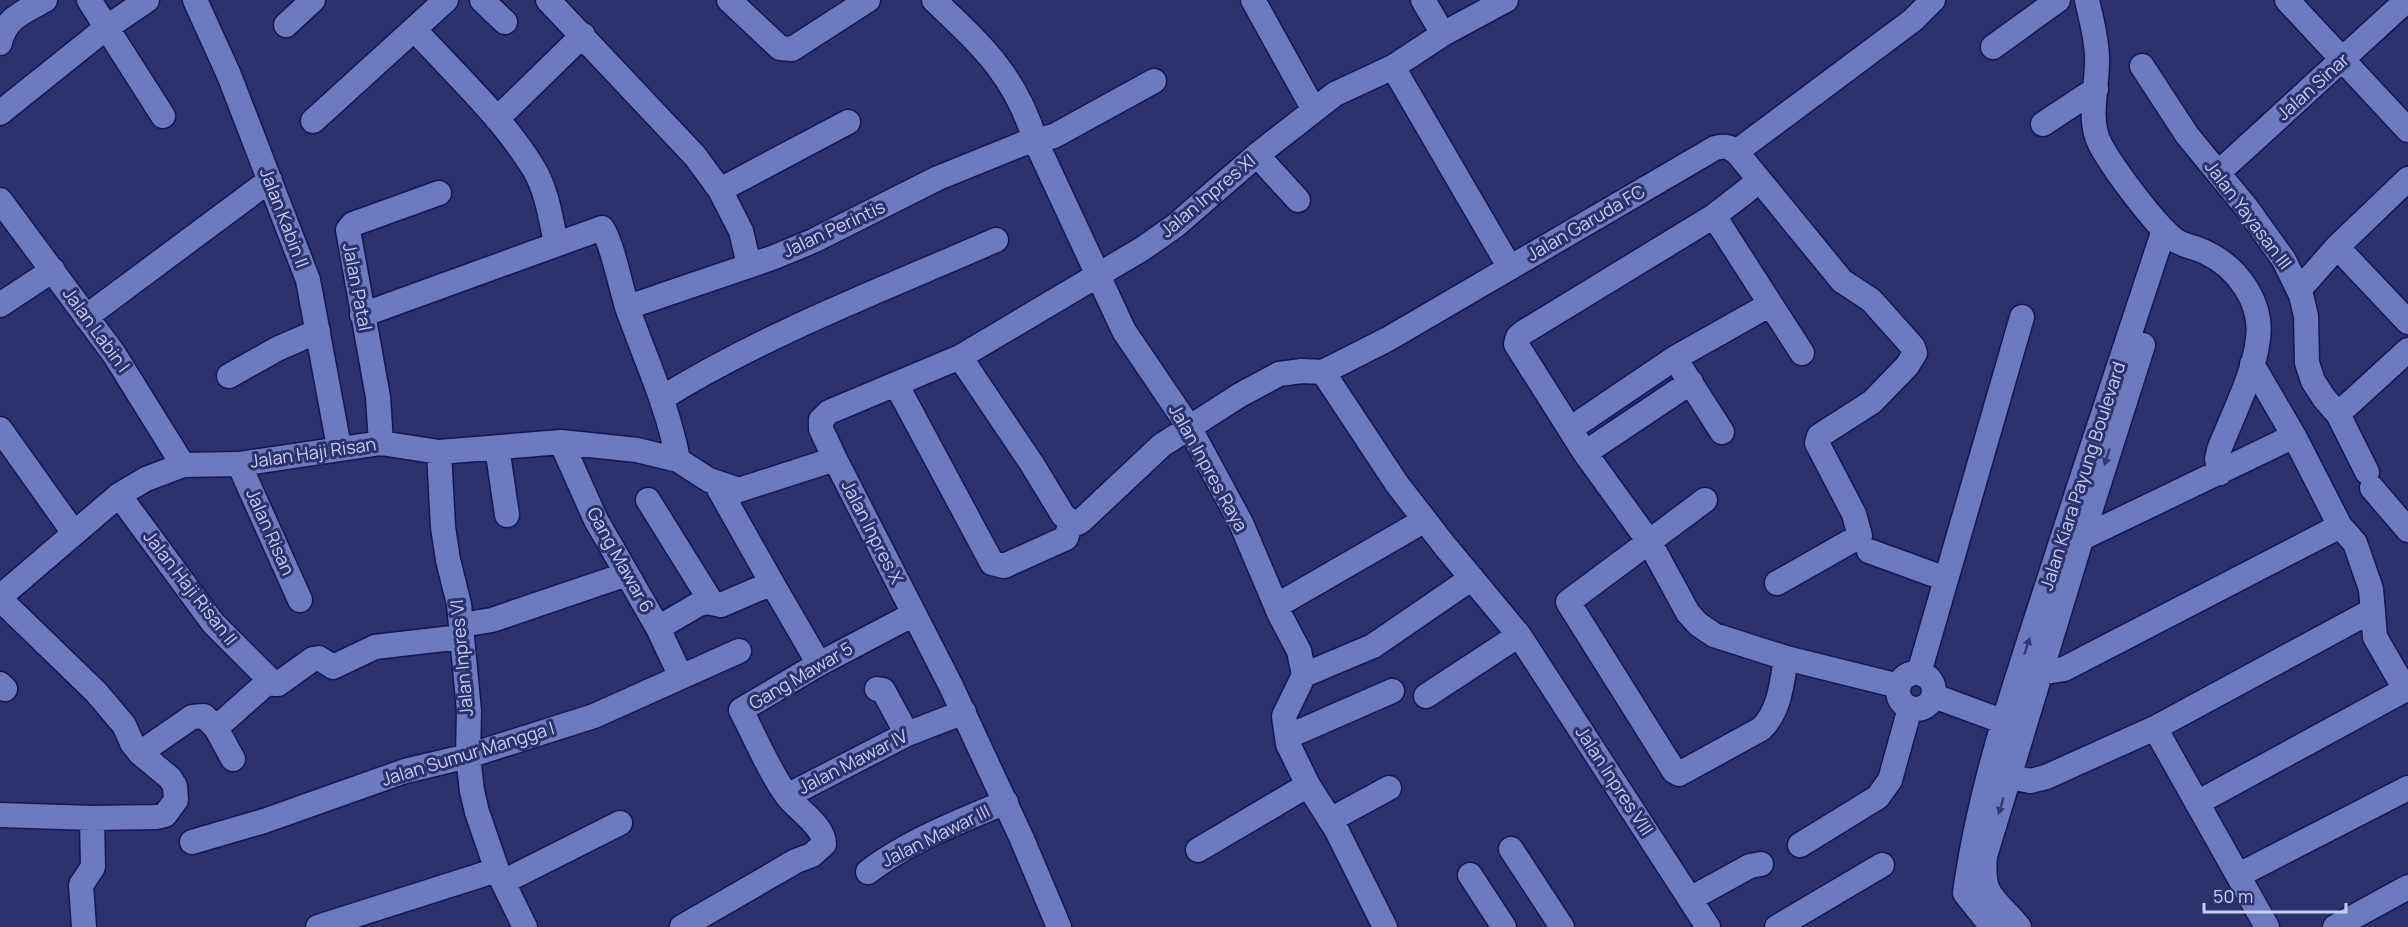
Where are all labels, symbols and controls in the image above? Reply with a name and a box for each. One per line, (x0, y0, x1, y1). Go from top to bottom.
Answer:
street label: Jalan Sinar (2271, 47, 2354, 125)
street label: Jalan Inpres XI (1155, 148, 1260, 242)
street label: Jalan Yayasan III (2200, 155, 2298, 274)
street label: Jalan Kabin II (255, 164, 315, 271)
street label: Jalan Garuda FC (1522, 178, 1649, 266)
street label: Jalan Perintis (778, 194, 889, 262)
street label: Jalan Patal (338, 241, 378, 333)
street label: Jalan Labin I (58, 282, 136, 377)
street label: Jalan Kiara Payung Boulevard (2034, 358, 2130, 593)
street label: Jalan Inpres Raya (1164, 400, 1254, 536)
street label: Jalan Haji Risan (248, 431, 377, 473)
one-way arrow (2102, 448, 2112, 466)
street label: Jalan Inpres X (837, 476, 909, 587)
street label: Jalan Risan (241, 484, 301, 579)
street label: Gang Mawar 6 (582, 503, 660, 616)
street label: Jalan Haji Risan II (138, 525, 243, 650)
street label: Jalan Inpres VI (444, 599, 478, 718)
street label: Gang Mawar 5 (744, 636, 857, 715)
one-way arrow (2023, 637, 2033, 655)
street label: Jalan Sumur Mangga I (378, 715, 557, 791)
street label: Jalan Inpres VIII (1571, 721, 1659, 840)
street label: Jalan Mawar IV (794, 723, 912, 799)
one-way arrow (1996, 797, 2005, 815)
street label: Jalan Mawar III (877, 799, 994, 872)
scale bar (2204, 876, 2346, 914)
text: 50 m (2213, 884, 2253, 908)

